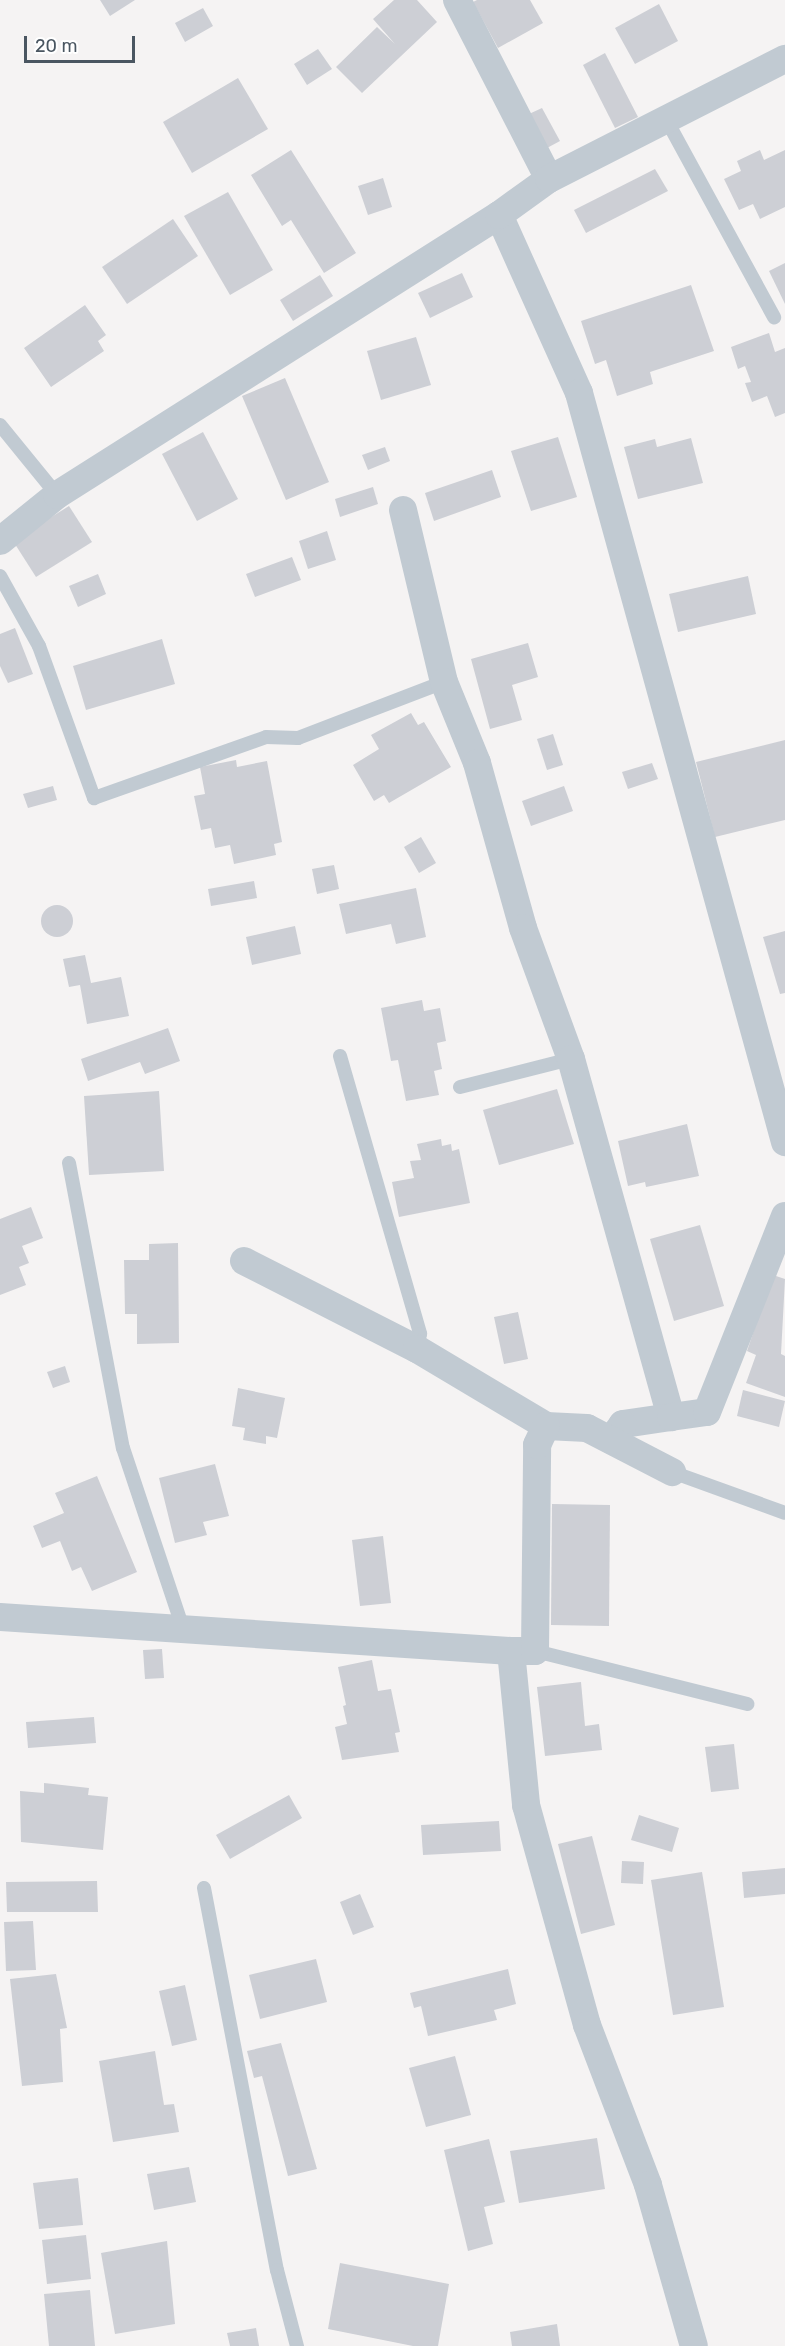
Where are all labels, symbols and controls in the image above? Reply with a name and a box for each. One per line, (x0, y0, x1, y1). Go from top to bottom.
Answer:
scale bar (27, 24, 138, 62)
text: 20 m (35, 35, 77, 57)

